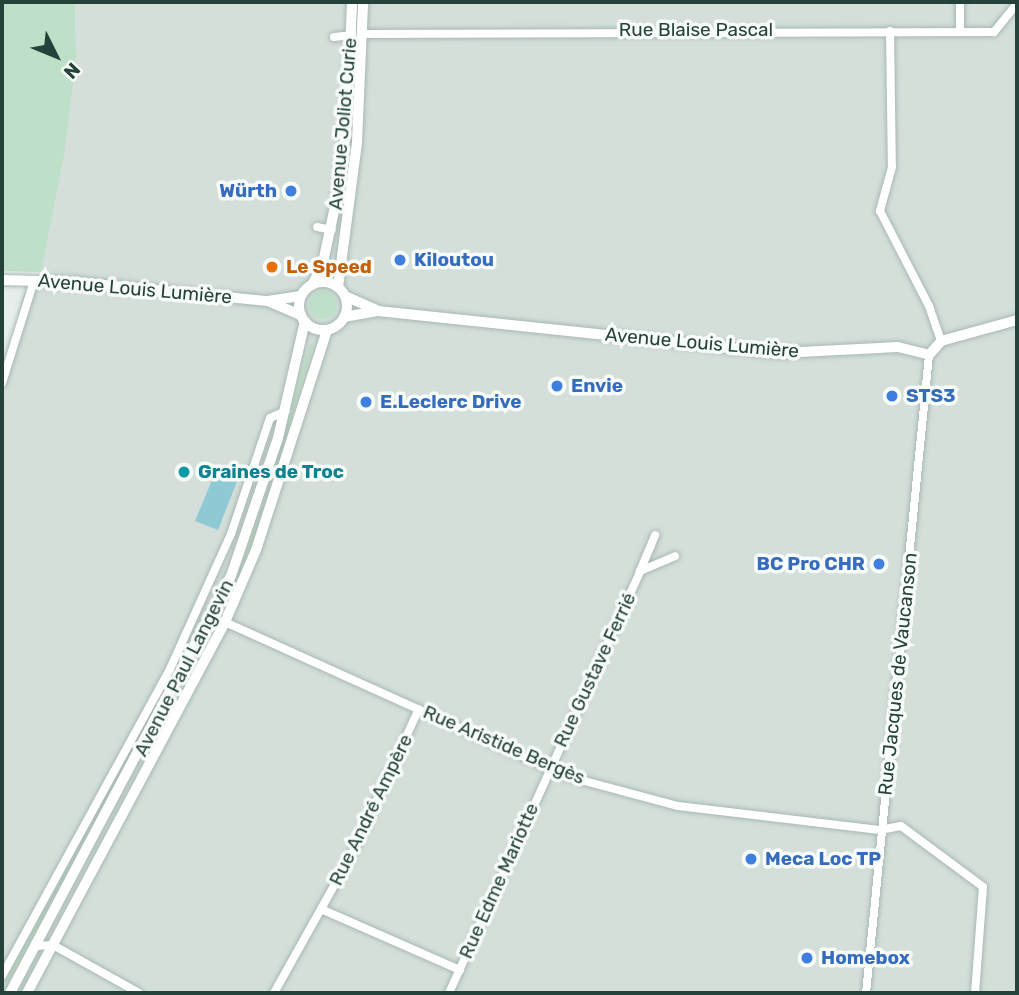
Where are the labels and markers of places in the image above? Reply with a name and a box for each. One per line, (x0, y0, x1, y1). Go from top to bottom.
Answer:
place label: Würth (219, 180, 277, 202)
marker: Würth (283, 183, 299, 199)
place label: Kiloutou (414, 249, 494, 271)
marker: Kiloutou (392, 252, 408, 268)
place label: Le Speed (286, 256, 372, 278)
marker: Le Speed (264, 259, 280, 275)
place label: Envie (571, 375, 623, 397)
marker: Envie (549, 378, 565, 394)
place label: STS3 (906, 385, 956, 407)
marker: STS3 (884, 388, 900, 404)
place label: E.Leclerc Drive (380, 391, 522, 413)
marker: E.Leclerc Drive (358, 394, 374, 410)
place label: Graines de Troc (198, 461, 345, 483)
marker: Graines de Troc (176, 464, 192, 480)
place label: BC Pro CHR (757, 553, 865, 575)
marker: BC Pro CHR (871, 556, 887, 572)
place label: Meca Loc TP (765, 848, 881, 870)
marker: Meca Loc TP (743, 851, 759, 867)
place label: Homebox (821, 947, 910, 969)
marker: Homebox (799, 950, 815, 966)

